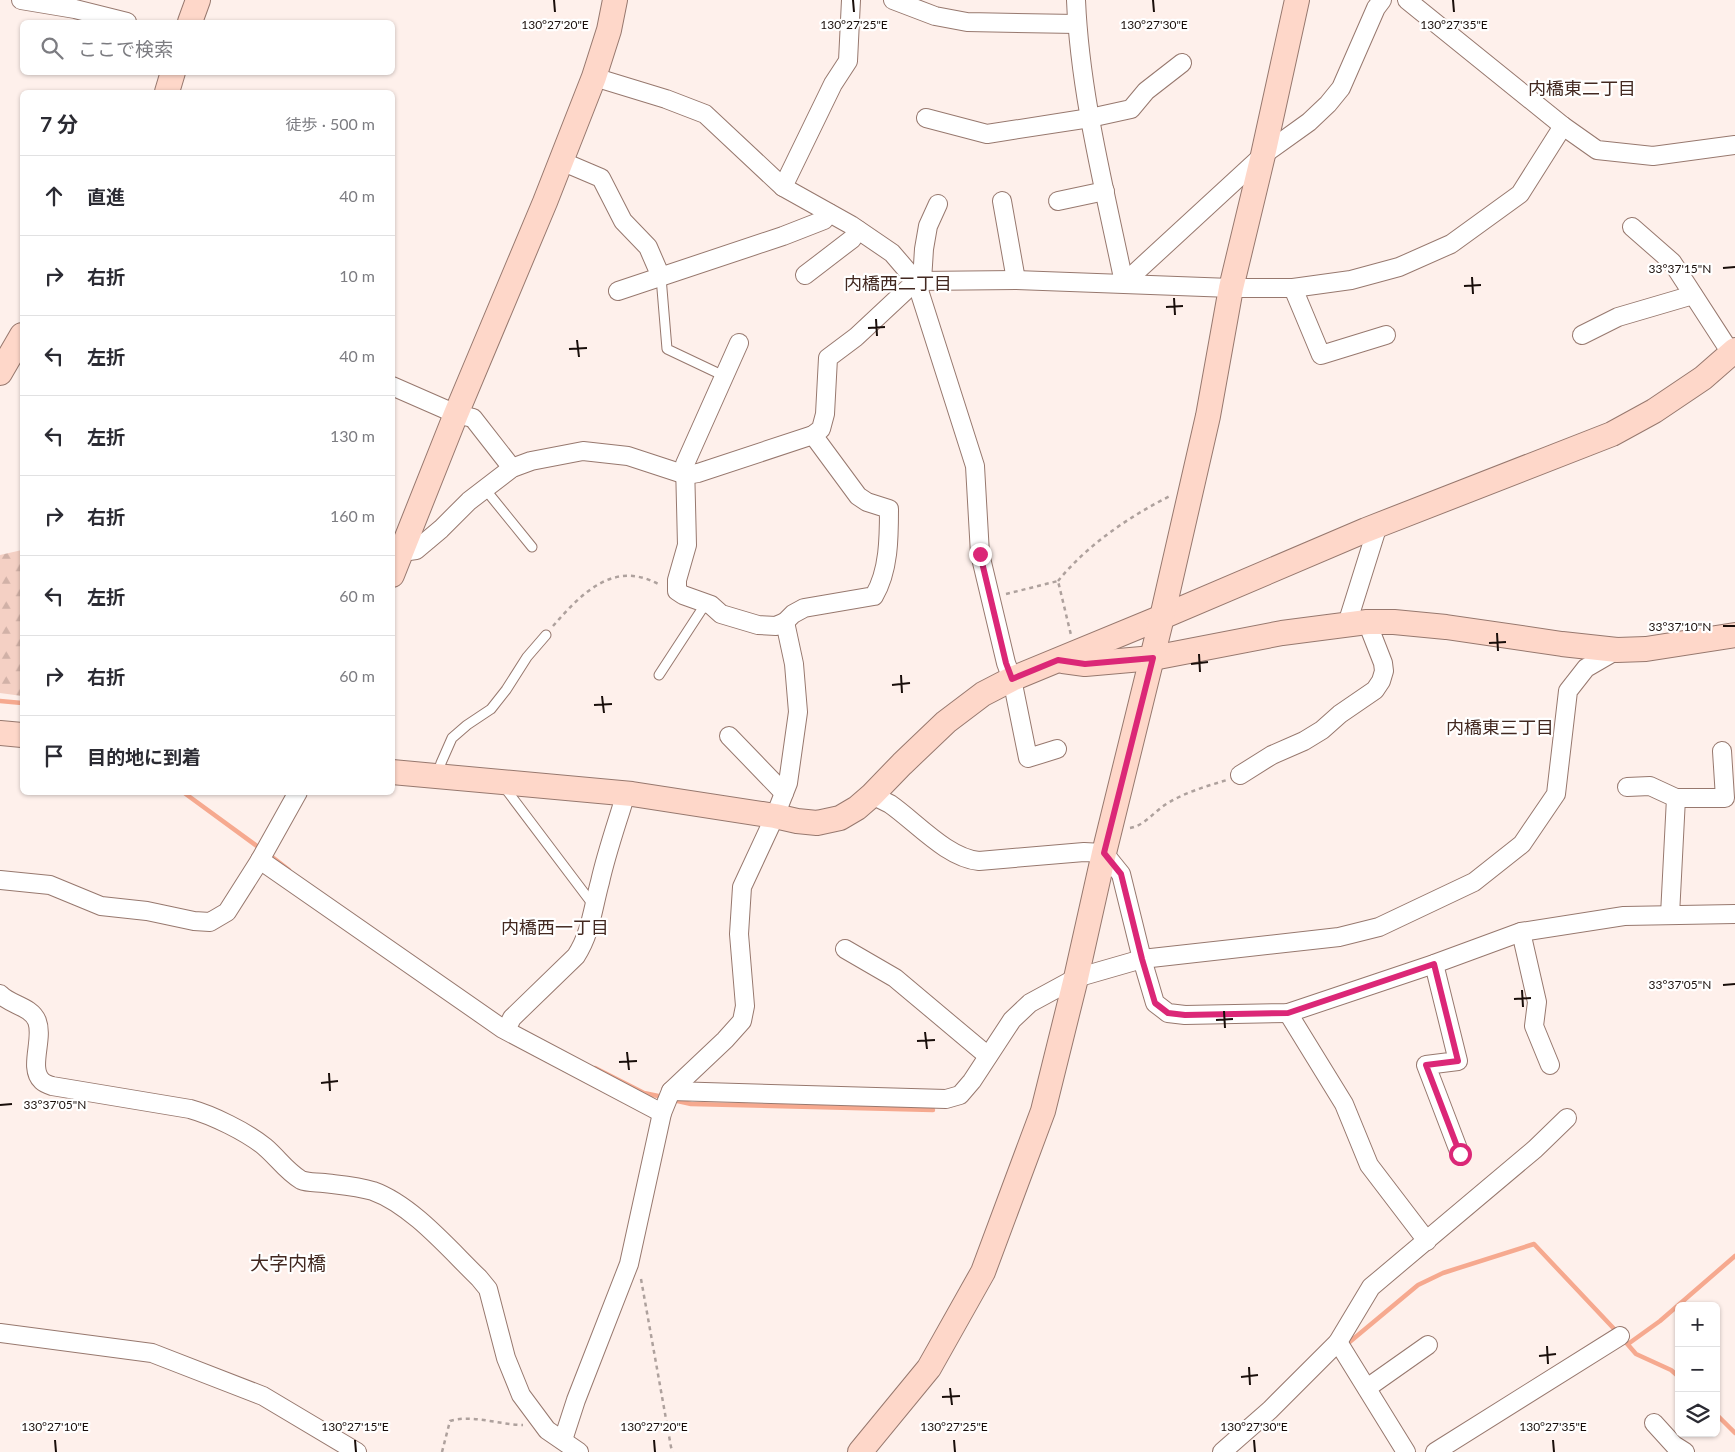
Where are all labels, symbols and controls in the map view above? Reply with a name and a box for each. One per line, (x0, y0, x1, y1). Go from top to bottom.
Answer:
text: 130°27'20"E (521, 17, 589, 32)
text: 130°27'25"E (820, 17, 888, 32)
text: 130°27'30"E (1120, 17, 1188, 32)
text: 130°27'35"E (1420, 17, 1488, 32)
search box (20, 20, 395, 75)
icon: search (38, 34, 66, 62)
text: ここで検索 (78, 37, 173, 60)
district label: 内橋東二丁目 (1528, 77, 1636, 99)
text: 7 分 (40, 111, 78, 136)
text: 徒歩 · 500 m (286, 114, 375, 133)
icon: ahead (40, 182, 68, 210)
text: 直進 (87, 185, 125, 208)
text: 40 m (339, 186, 375, 205)
text: 33°37'15"N (1649, 261, 1711, 276)
icon: right (40, 262, 68, 290)
text: 右折 (87, 265, 125, 288)
text: 10 m (339, 266, 375, 285)
district label: 内橋西二丁目 (844, 272, 952, 294)
icon: left (40, 342, 68, 370)
text: 左折 (87, 345, 125, 368)
text: 40 m (339, 346, 375, 365)
icon: left (40, 422, 68, 450)
text: 左折 (87, 425, 125, 448)
text: 130 m (330, 426, 375, 445)
icon: right (40, 502, 68, 530)
text: 右折 (87, 505, 125, 528)
text: 160 m (330, 506, 375, 525)
route end (969, 543, 992, 566)
icon: left (40, 582, 68, 610)
text: 左折 (87, 585, 125, 608)
text: 60 m (339, 586, 375, 605)
text: 33°37'10"N (1649, 619, 1711, 634)
icon: right (40, 662, 68, 690)
text: 右折 (87, 665, 125, 688)
text: 60 m (339, 666, 375, 685)
district label: 内橋東三丁目 (1446, 716, 1554, 738)
icon: arrive (40, 742, 68, 770)
text: 目的地に到着 (87, 745, 201, 768)
district label: 内橋西一丁目 (501, 916, 609, 938)
text: 33°37'05"N (1649, 977, 1711, 992)
text: 33°37'05"N (24, 1097, 86, 1112)
route start (1449, 1143, 1472, 1166)
district label: 大字内橋 (250, 1251, 326, 1274)
map controls (1675, 1302, 1720, 1437)
button: + (1675, 1302, 1720, 1347)
button: − (1675, 1347, 1720, 1392)
button: layers (1675, 1392, 1720, 1437)
text: 130°27'10"E (21, 1419, 89, 1434)
text: 130°27'15"E (321, 1419, 389, 1434)
text: 130°27'20"E (620, 1419, 688, 1434)
text: 130°27'25"E (920, 1419, 988, 1434)
text: 130°27'30"E (1220, 1419, 1288, 1434)
text: 130°27'35"E (1519, 1419, 1587, 1434)

